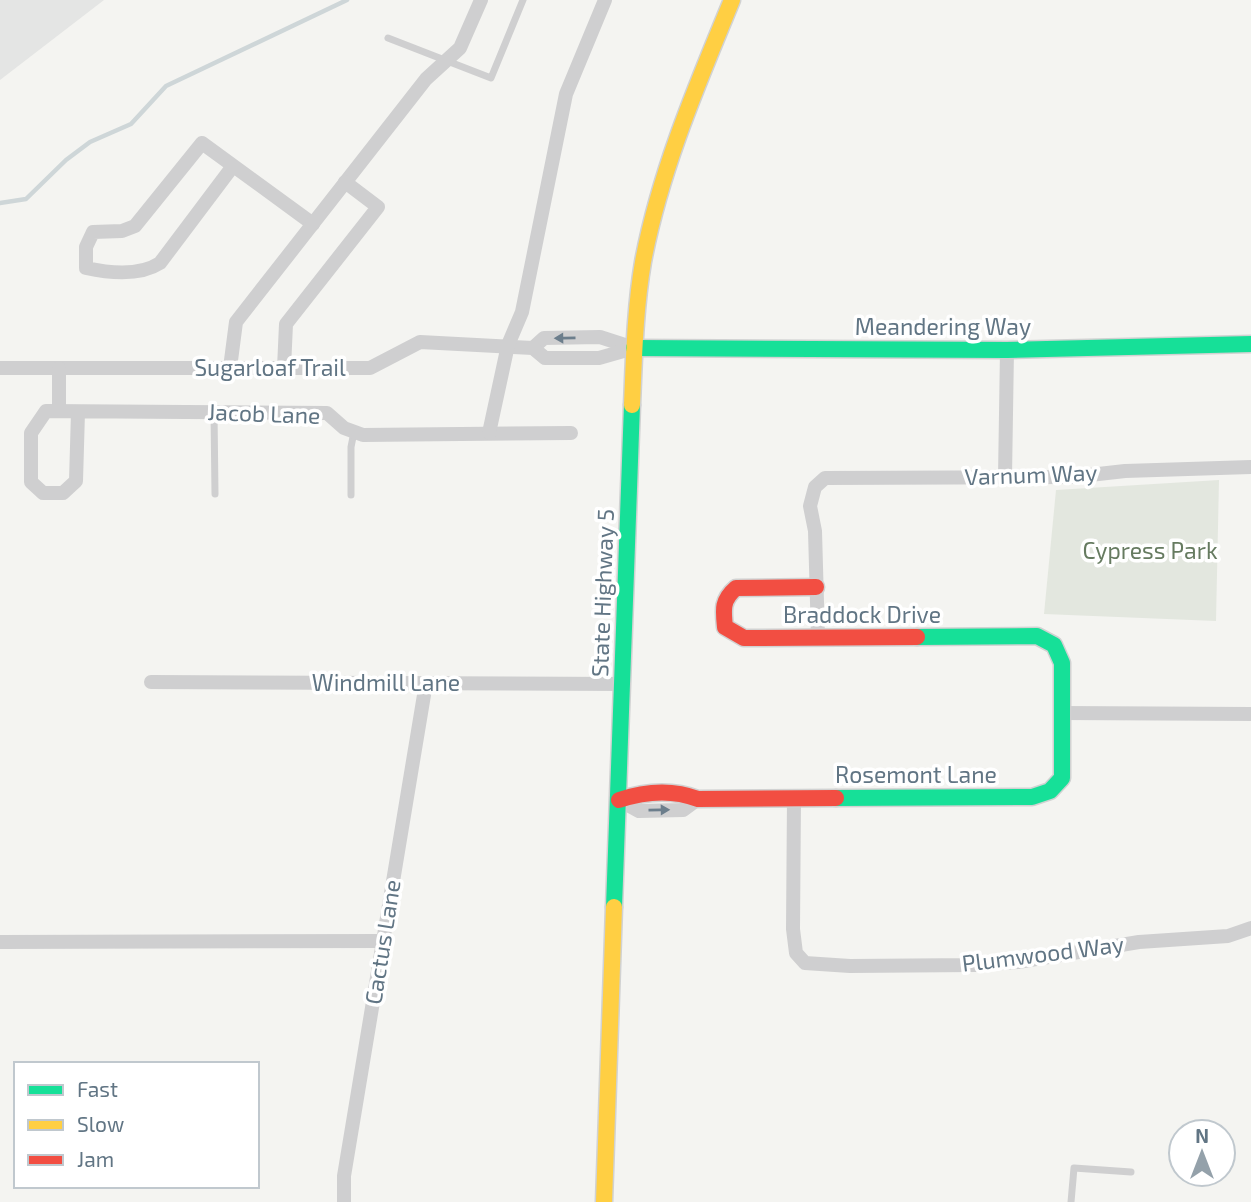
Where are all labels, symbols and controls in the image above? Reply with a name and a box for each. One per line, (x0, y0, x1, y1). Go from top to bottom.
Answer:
street label: Meandering Way (855, 312, 1031, 340)
one-way arrow (553, 332, 575, 343)
street label: Sugarloaf Trail (194, 353, 346, 381)
street label: Jacob Lane (207, 397, 321, 429)
street label: Varnum Way (964, 458, 1098, 490)
street label: State Highway 5 (585, 508, 619, 678)
park label: Cypress Park (1082, 536, 1218, 564)
street label: Braddock Drive (783, 600, 941, 628)
street label: Windmill Lane (312, 668, 460, 696)
street label: Rosemont Lane (835, 760, 997, 788)
one-way arrow (648, 804, 670, 816)
street label: Cactus Lane (358, 878, 406, 1006)
street label: Plumwood Way (960, 929, 1125, 977)
legend (14, 1062, 259, 1188)
text: Fast (77, 1076, 118, 1101)
text: Slow (77, 1111, 124, 1136)
north arrow (1167, 1118, 1237, 1188)
text: N (1195, 1124, 1209, 1147)
text: Jam (77, 1146, 114, 1171)

